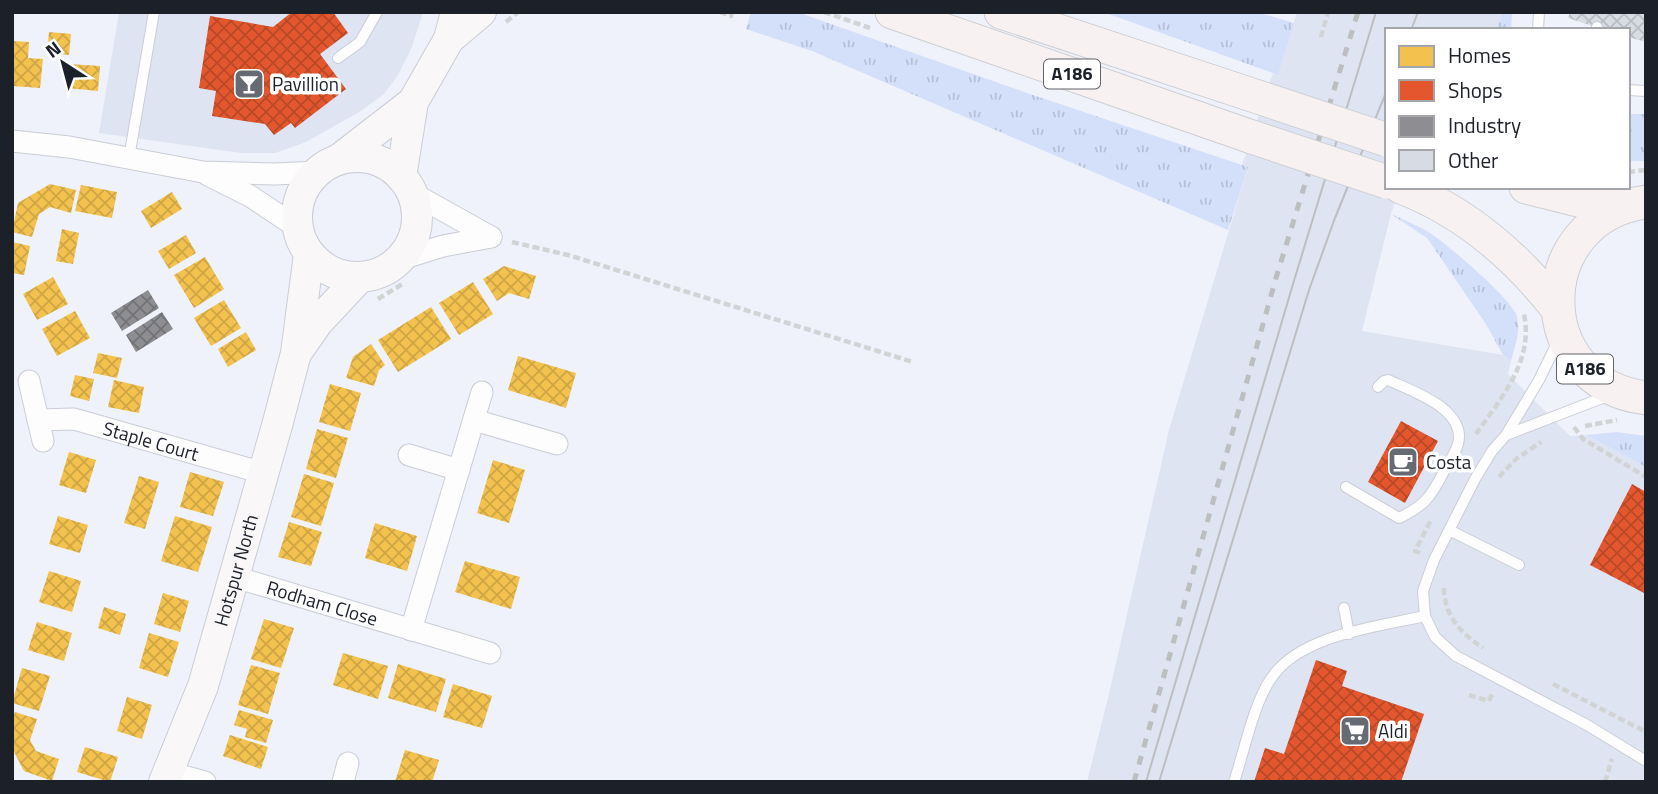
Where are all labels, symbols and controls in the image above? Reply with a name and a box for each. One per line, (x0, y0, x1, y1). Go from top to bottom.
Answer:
north arrow (28, 28, 98, 98)
legend (1385, 28, 1630, 189)
text: N (39, 33, 67, 64)
text: Homes (1448, 39, 1511, 71)
road number: A186 (1044, 60, 1100, 88)
bar icon: Pavillion (232, 67, 266, 101)
place label: Pavillion (272, 69, 339, 98)
text: Shops (1448, 74, 1503, 106)
text: Industry (1448, 109, 1521, 141)
text: Other (1448, 144, 1498, 176)
road number: A186 (1557, 354, 1613, 384)
street label: Staple Court (100, 413, 203, 468)
cafe icon: Costa (1386, 445, 1420, 479)
place label: Costa (1426, 447, 1472, 476)
street label: Hotspur North (206, 511, 265, 630)
street label: Rodham Close (263, 572, 381, 633)
supermarket icon: Aldi (1338, 714, 1372, 748)
place label: Aldi (1378, 716, 1408, 745)

